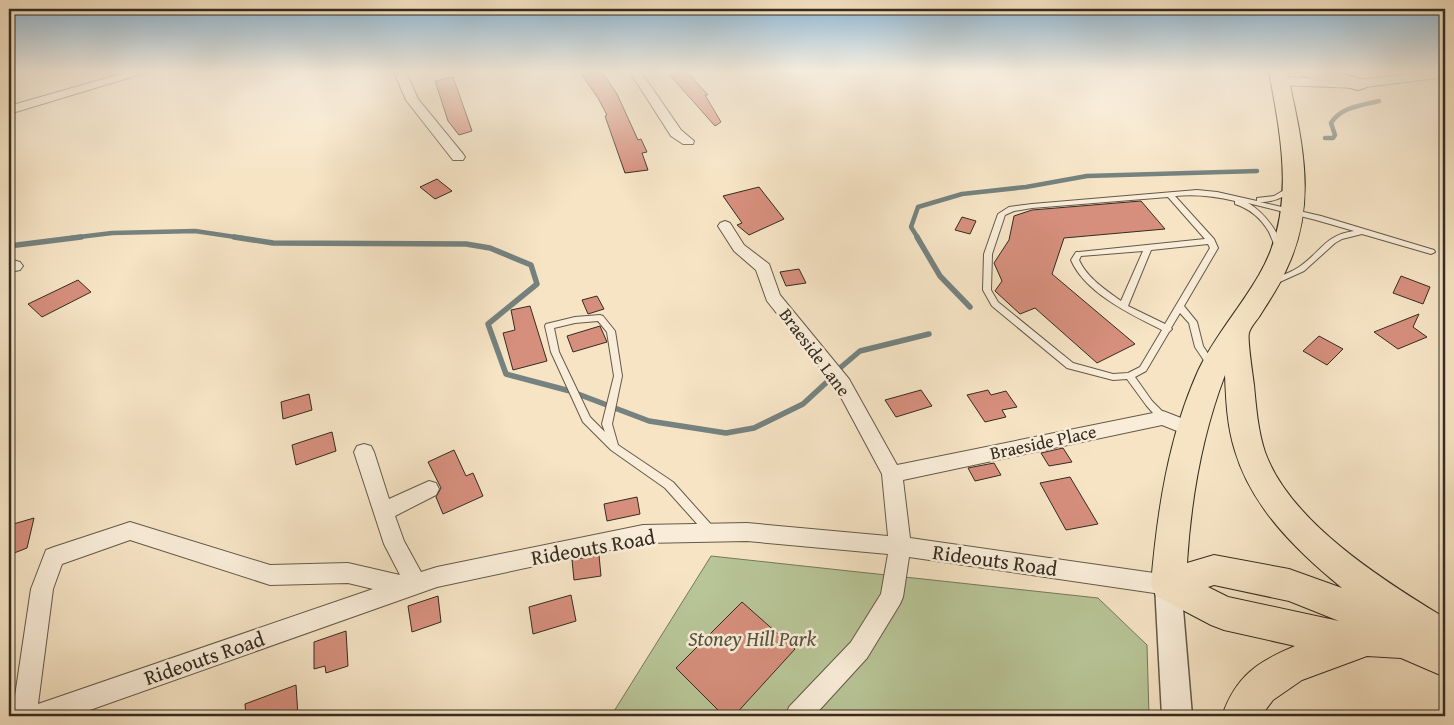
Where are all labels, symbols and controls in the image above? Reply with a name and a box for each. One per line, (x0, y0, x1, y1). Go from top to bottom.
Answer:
street label: Braeside Lane (773, 302, 857, 402)
street label: Braeside Place (987, 418, 1099, 466)
street label: Rideouts Road (529, 521, 658, 573)
street label: Rideouts Road (931, 536, 1060, 584)
street label: Rideouts Road (140, 623, 269, 693)
park label: Stoney Hill Park (688, 623, 817, 654)

